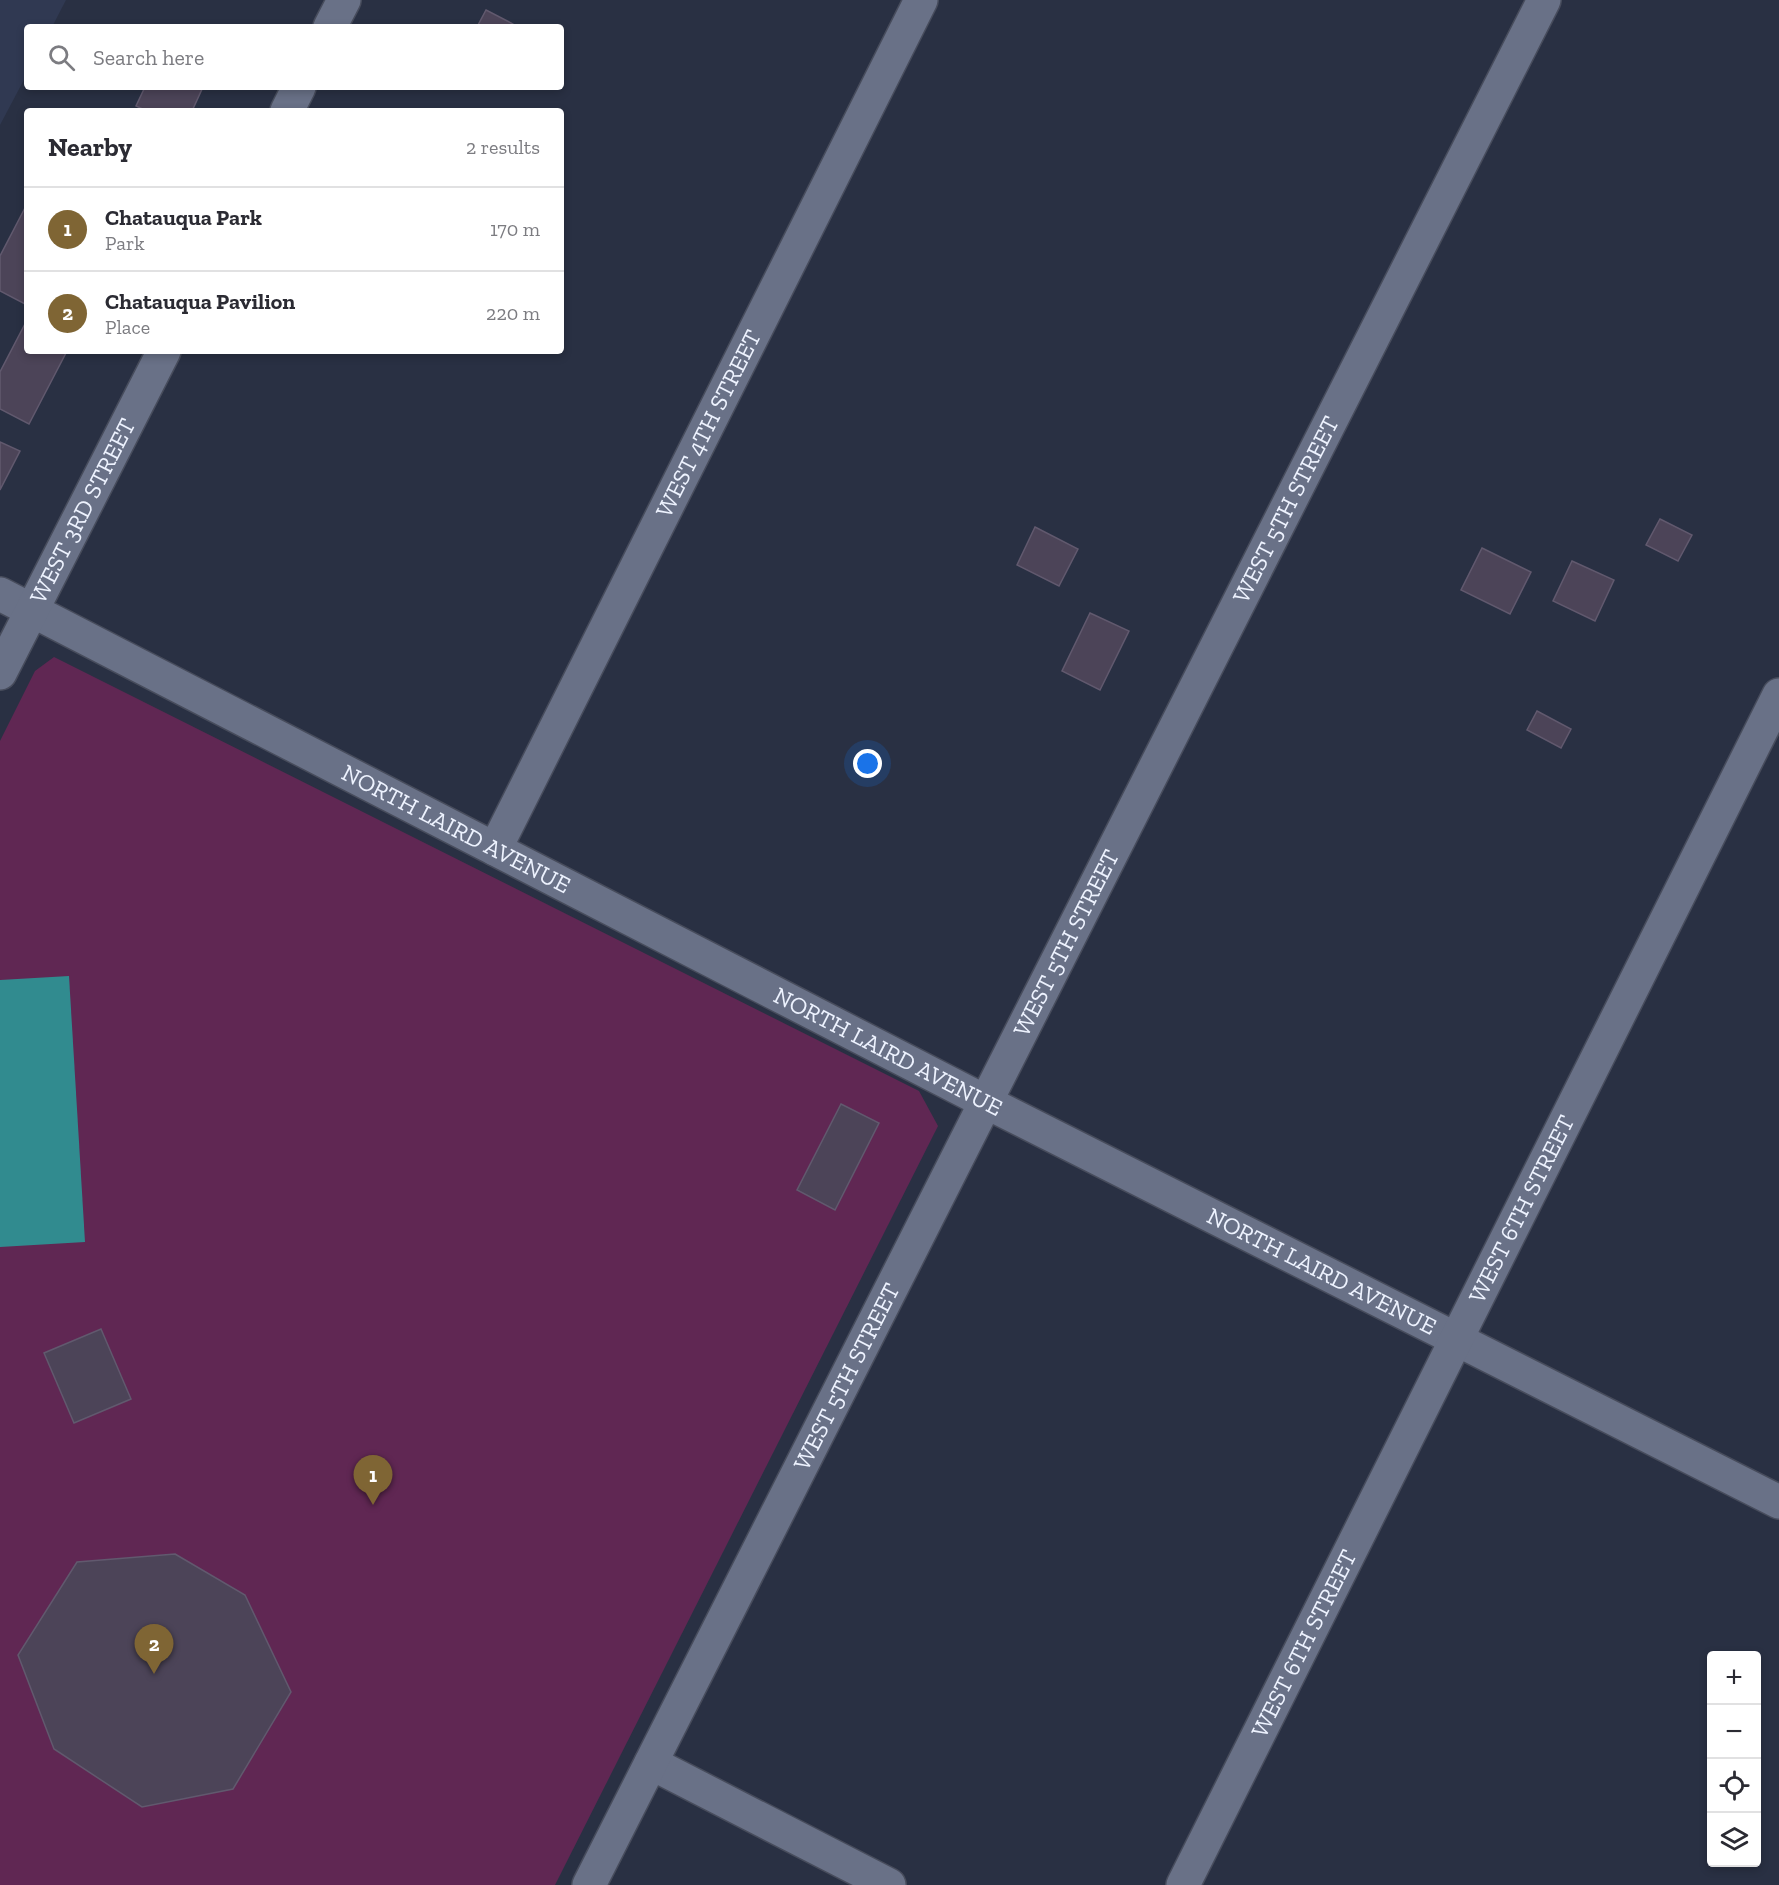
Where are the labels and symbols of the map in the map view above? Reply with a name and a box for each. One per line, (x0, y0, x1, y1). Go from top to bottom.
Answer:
street label: WEST 4TH STREET (649, 325, 767, 522)
street label: WEST 5TH STREET (1226, 411, 1345, 608)
street label: WEST 3RD STREET (23, 413, 141, 608)
your location (853, 749, 882, 778)
street label: NORTH LAIRD AVENUE (337, 758, 575, 899)
street label: WEST 5TH STREET (1006, 844, 1125, 1041)
street label: NORTH LAIRD AVENUE (769, 980, 1007, 1122)
street label: WEST 6TH STREET (1462, 1110, 1580, 1307)
street label: NORTH LAIRD AVENUE (1202, 1201, 1441, 1341)
street label: WEST 5TH STREET (787, 1278, 906, 1475)
pin: 1 (354, 1456, 392, 1505)
street label: WEST 6TH STREET (1244, 1545, 1363, 1742)
pin: 2 (134, 1624, 174, 1674)

